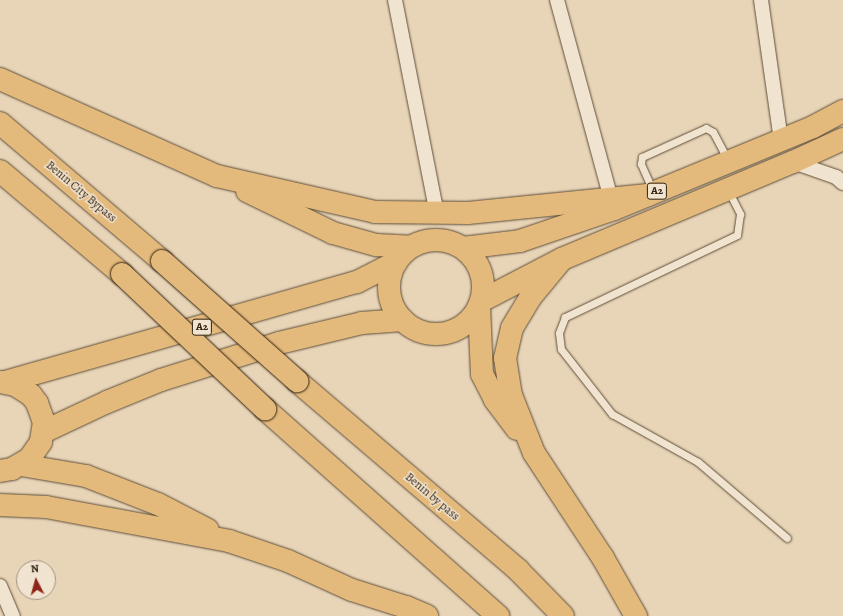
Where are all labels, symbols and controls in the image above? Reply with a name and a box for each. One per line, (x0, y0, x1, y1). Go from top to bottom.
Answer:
street label: Benin City Bypass (43, 158, 119, 226)
road number: A2 (646, 182, 668, 200)
road number: A2 (191, 318, 213, 336)
street label: Benin by pass (402, 470, 462, 524)
north arrow (16, 560, 56, 600)
text: N (30, 561, 40, 576)

